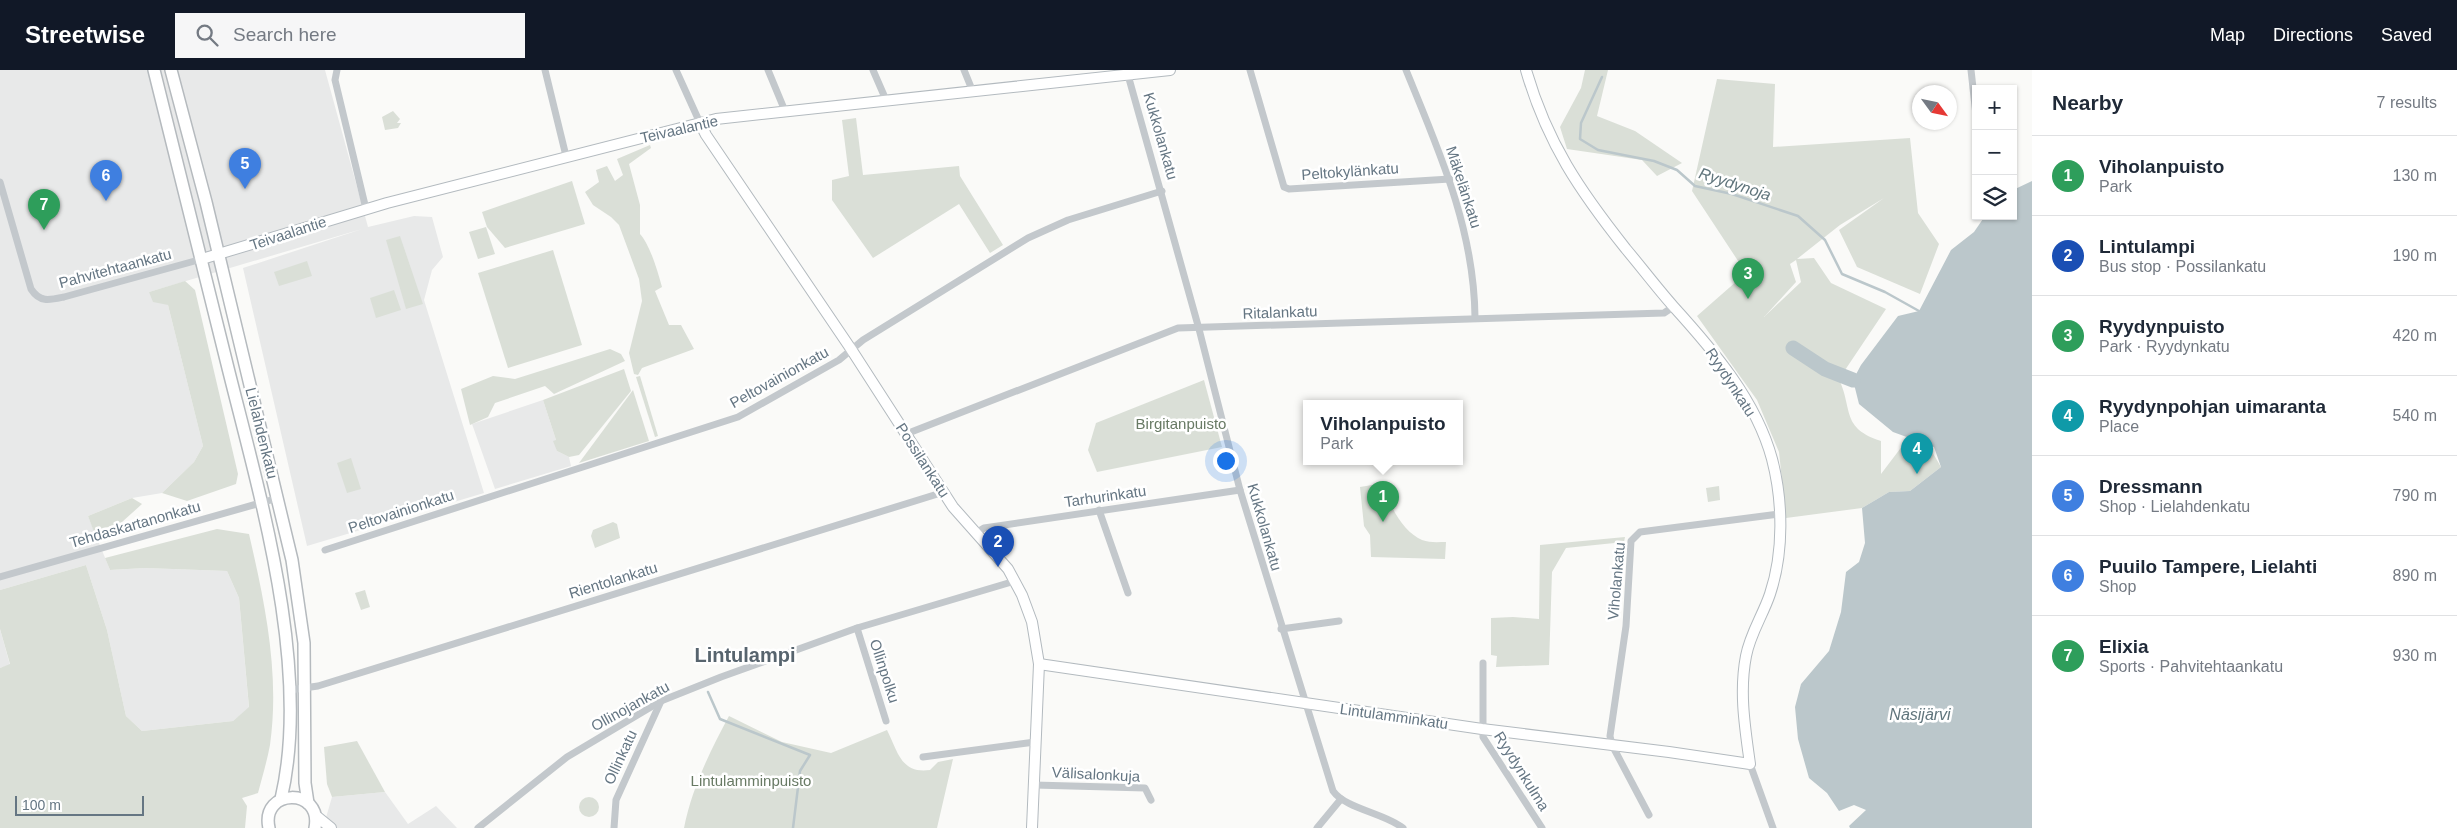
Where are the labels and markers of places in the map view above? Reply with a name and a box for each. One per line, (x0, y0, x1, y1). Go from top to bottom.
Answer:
pin: 5 (229, 148, 261, 189)
pin: 6 (90, 160, 122, 201)
pin: 7 (28, 189, 60, 230)
pin: 3 (1732, 258, 1764, 299)
pin: 4 (1901, 433, 1933, 474)
pin: 1 (1367, 481, 1399, 522)
pin: 2 (982, 526, 1014, 567)

